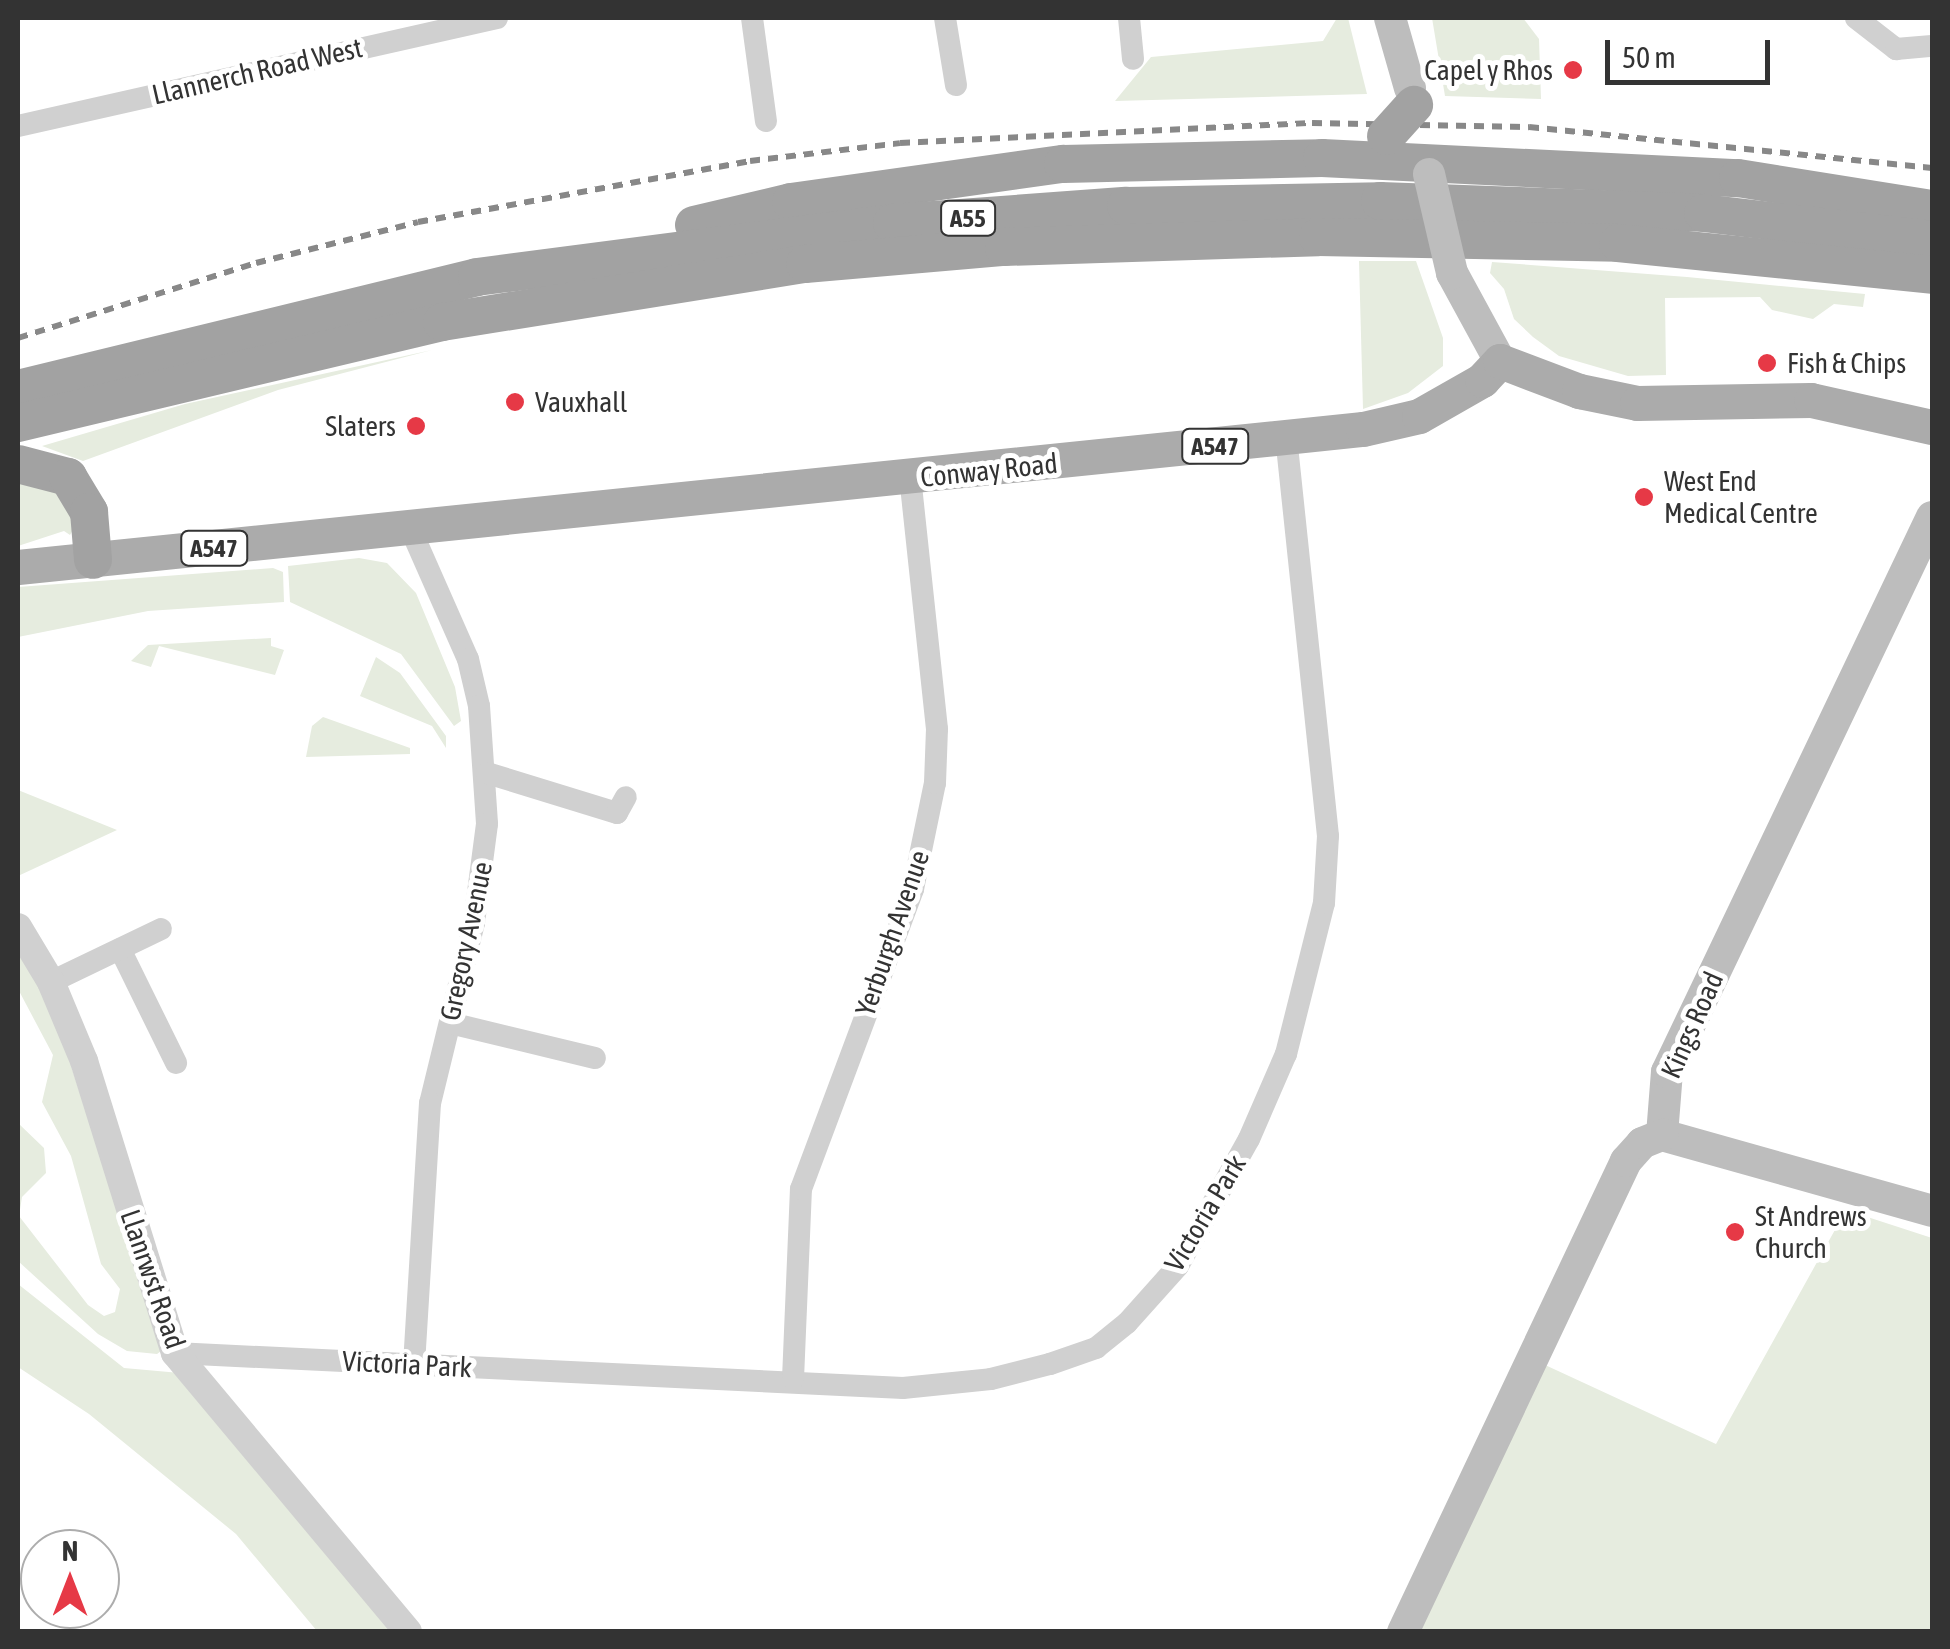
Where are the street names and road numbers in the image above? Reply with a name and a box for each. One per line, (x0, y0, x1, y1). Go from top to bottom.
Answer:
street label: Llannerch Road West (149, 30, 365, 112)
road number: A55 (938, 198, 998, 238)
road number: A547 (1180, 426, 1250, 466)
street label: Conway Road (919, 446, 1059, 494)
road number: A547 (179, 528, 249, 568)
street label: Yerburgh Avenue (848, 846, 936, 1020)
street label: Gregory Avenue (433, 858, 499, 1024)
street label: Kings Road (1654, 967, 1730, 1083)
street label: Victoria Park (1157, 1149, 1253, 1277)
street label: Llanrwst Road (114, 1205, 192, 1353)
street label: Victoria Park (341, 1344, 473, 1384)

